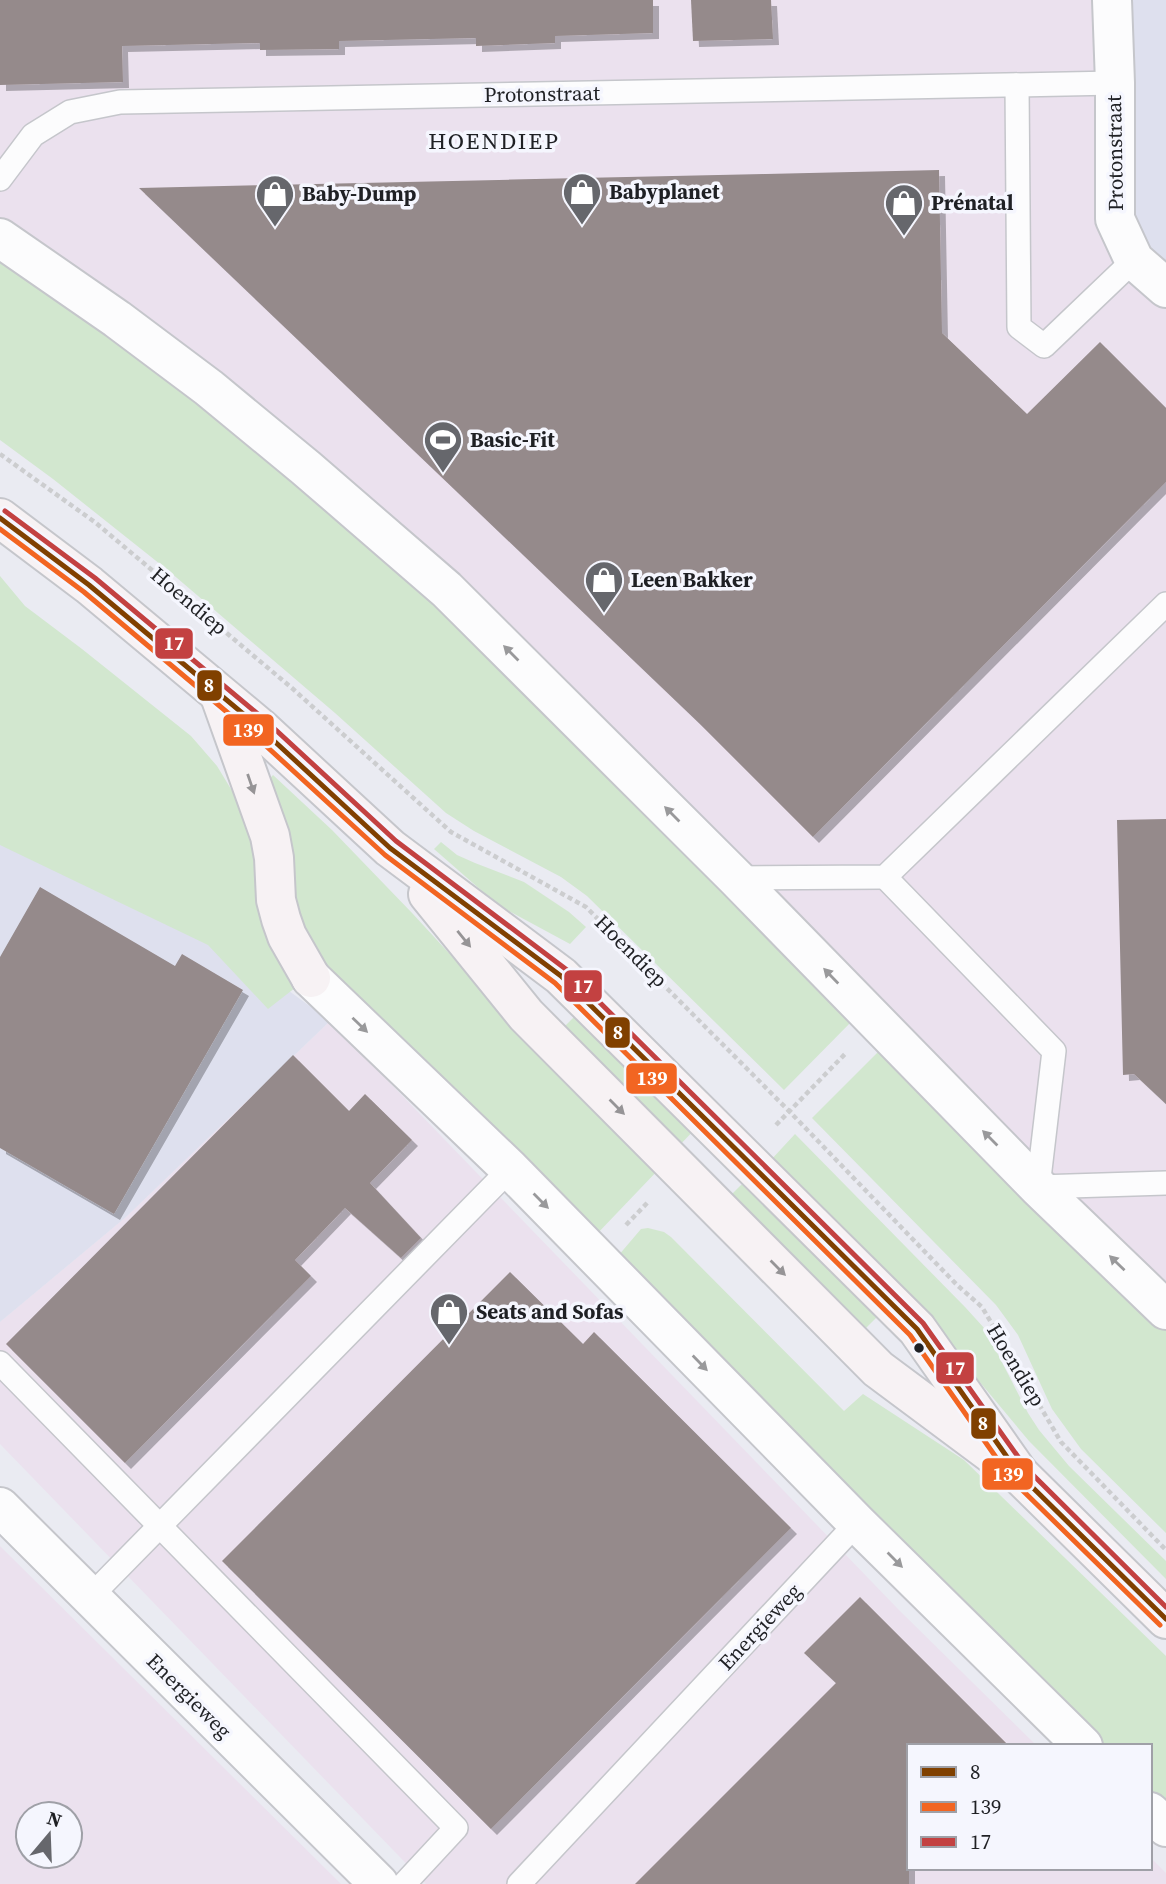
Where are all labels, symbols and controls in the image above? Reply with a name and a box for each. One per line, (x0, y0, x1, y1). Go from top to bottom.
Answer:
street label: Protonstraat (484, 78, 600, 109)
street label: Protonstraat (1099, 95, 1130, 211)
district label: HOENDIEP (428, 125, 560, 157)
shop icon: Babyplanet (561, 171, 603, 226)
shop icon: Baby-Dump (254, 173, 296, 228)
place label: Babyplanet (609, 177, 720, 206)
place label: Baby-Dump (302, 179, 416, 208)
shop icon: Prénatal (883, 182, 925, 237)
place label: Prénatal (931, 188, 1014, 217)
sports icon: Basic-Fit (422, 419, 464, 474)
place label: Basic-Fit (470, 425, 555, 454)
shop icon: Leen Bakker (583, 559, 625, 614)
street label: Hoendiep (145, 560, 234, 641)
place label: Leen Bakker (631, 565, 753, 594)
line badge: 17 (154, 627, 194, 660)
text: 17 (164, 630, 184, 656)
one-way arrow (503, 645, 519, 662)
line badge: 8 (196, 669, 223, 702)
text: 8 (204, 672, 214, 698)
line badge: 139 (222, 713, 275, 747)
text: 139 (233, 717, 263, 743)
one-way arrow (246, 773, 257, 794)
one-way arrow (663, 805, 680, 822)
street label: Hoendiep (589, 908, 674, 993)
one-way arrow (457, 929, 472, 947)
one-way arrow (824, 968, 840, 985)
line badge: 17 (563, 969, 603, 1003)
text: 17 (573, 973, 593, 999)
one-way arrow (352, 1016, 368, 1033)
line badge: 8 (604, 1016, 631, 1049)
text: 8 (613, 1019, 623, 1045)
line badge: 139 (625, 1062, 678, 1095)
text: 139 (637, 1065, 667, 1091)
one-way arrow (609, 1098, 625, 1115)
one-way arrow (983, 1130, 999, 1147)
one-way arrow (533, 1193, 549, 1209)
one-way arrow (1109, 1255, 1126, 1271)
one-way arrow (769, 1260, 786, 1277)
shop icon: Seats and Sofas (428, 1291, 470, 1346)
place label: Seats and Sofas (476, 1297, 624, 1326)
street label: Hoendiep (980, 1318, 1053, 1412)
unlabelled marker (912, 1341, 926, 1355)
line badge: 17 (935, 1351, 975, 1385)
one-way arrow (692, 1354, 708, 1371)
text: 17 (945, 1355, 965, 1381)
line badge: 8 (970, 1407, 997, 1440)
text: 8 (978, 1410, 988, 1436)
line badge: 139 (981, 1457, 1034, 1491)
text: 139 (993, 1461, 1023, 1487)
one-way arrow (886, 1551, 903, 1568)
street label: Energieweg (712, 1577, 808, 1677)
street label: Energieweg (140, 1647, 238, 1745)
legend (907, 1744, 1152, 1870)
text: 8 (970, 1757, 981, 1786)
text: 139 (970, 1792, 1002, 1821)
north arrow (14, 1800, 84, 1870)
text: N (44, 1804, 65, 1834)
text: 17 (970, 1827, 991, 1856)

